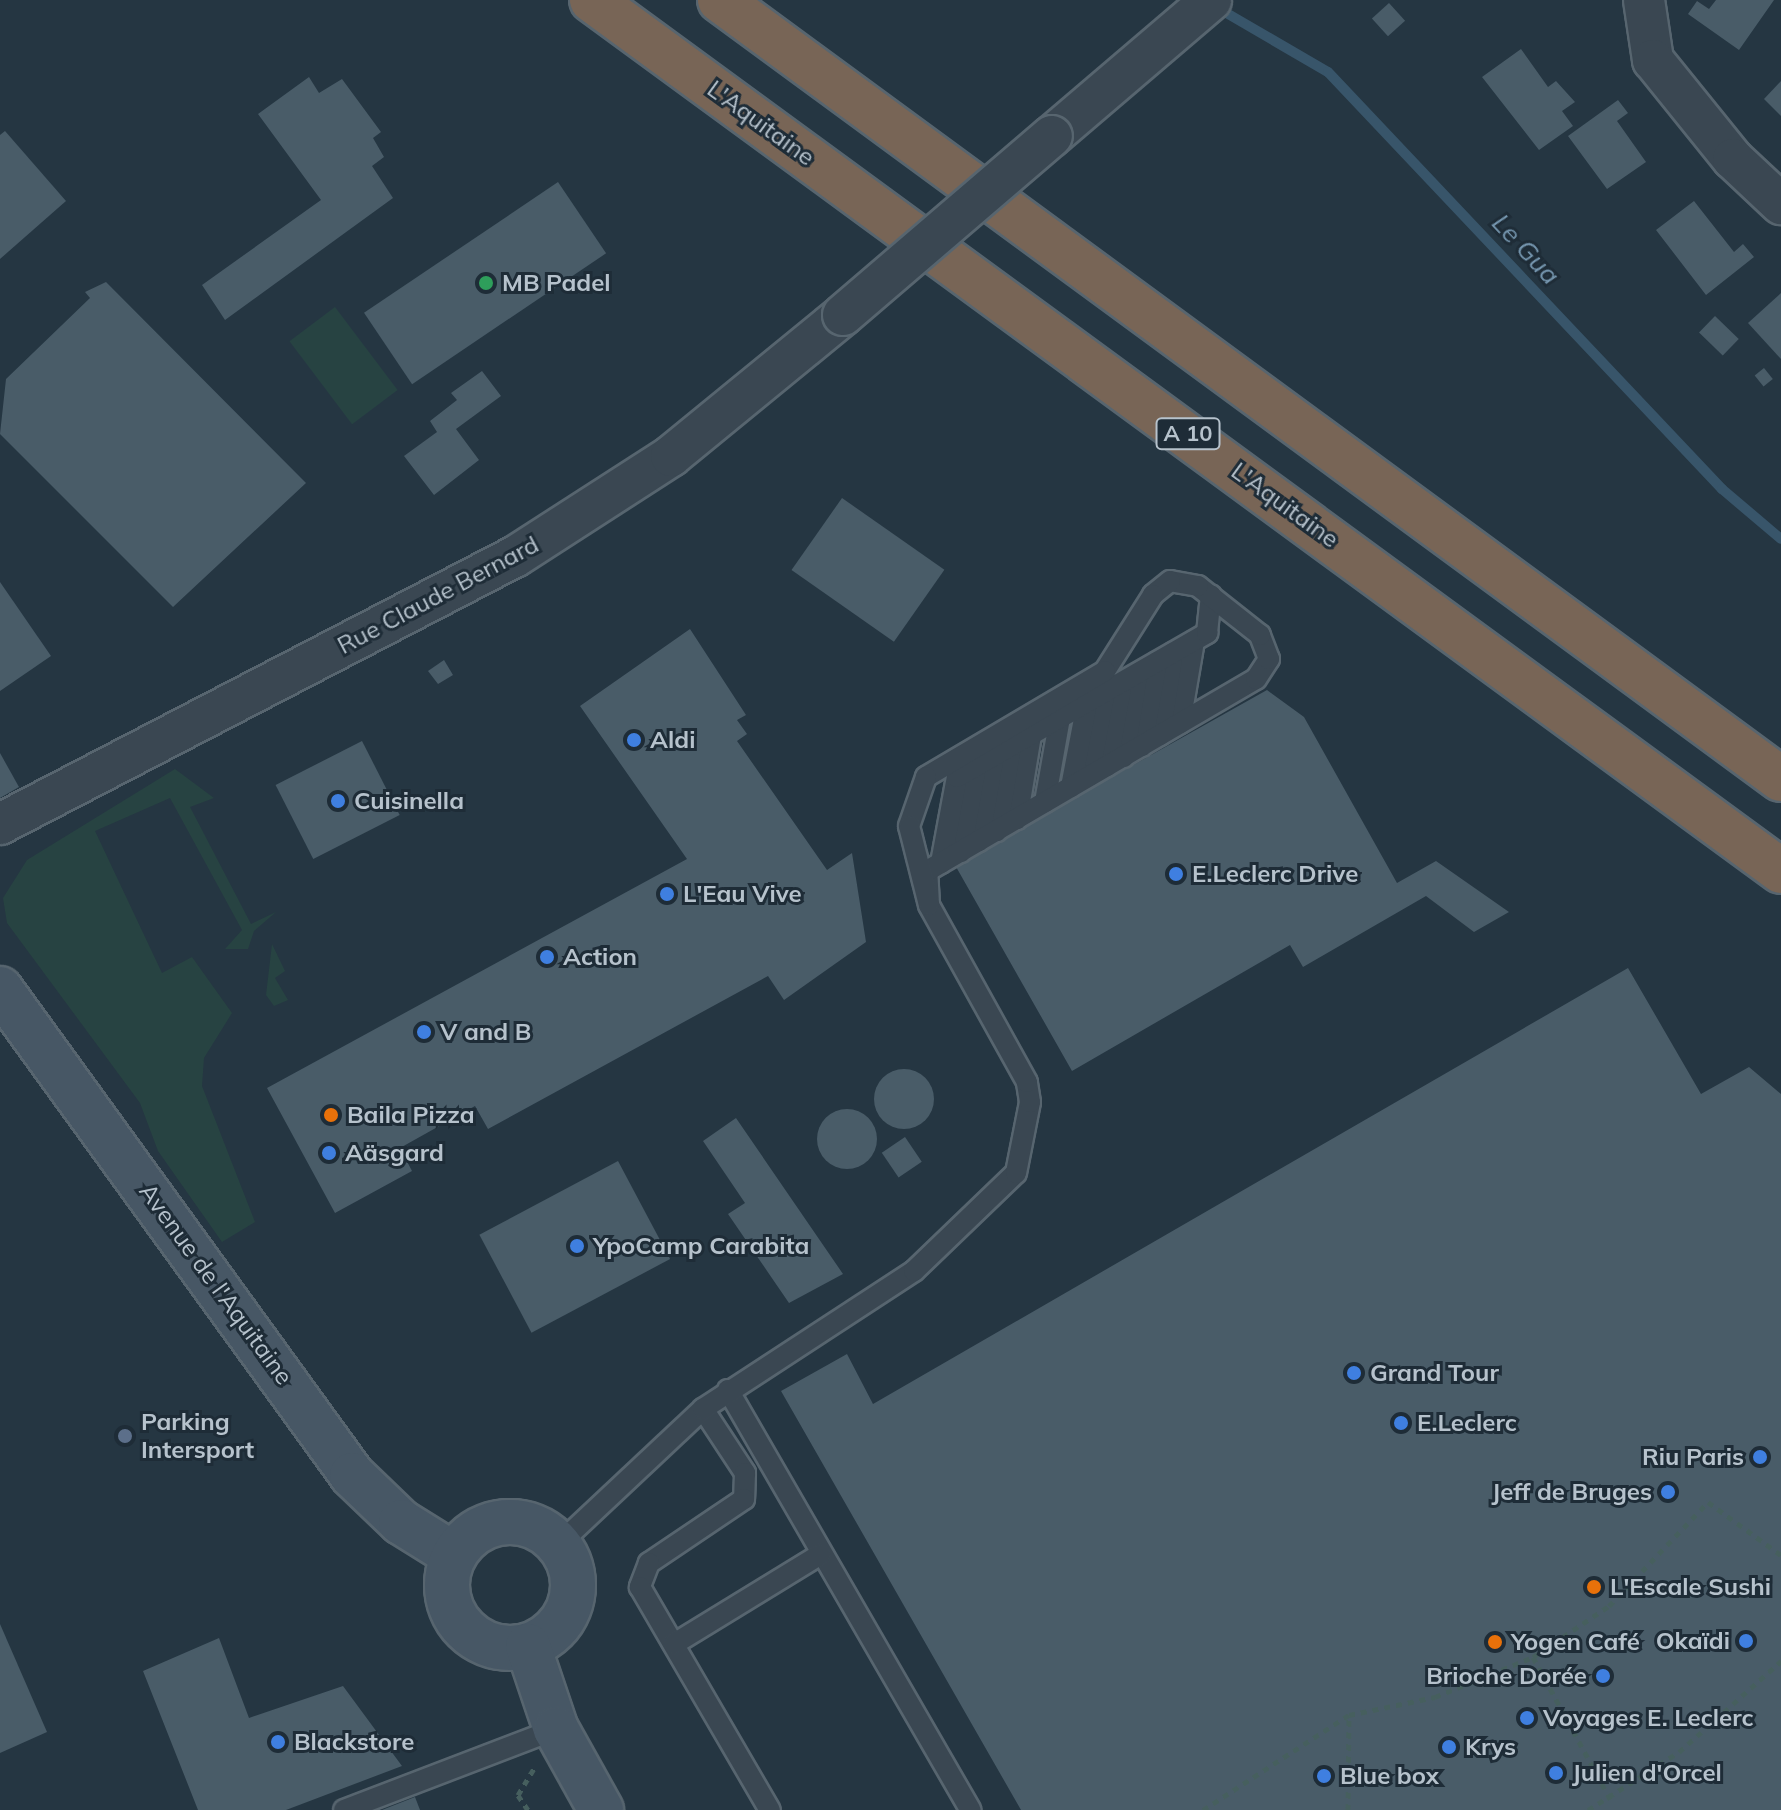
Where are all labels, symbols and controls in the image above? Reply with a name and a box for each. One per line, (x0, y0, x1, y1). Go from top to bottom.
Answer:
street label: L'Aquitaine (702, 74, 820, 172)
water label: Le Gua (1486, 207, 1566, 291)
place label: MB Padel (502, 269, 611, 297)
marker: MB Padel (477, 274, 495, 292)
road number: A 10 (1154, 416, 1222, 452)
street label: L'Aquitaine (1226, 456, 1344, 554)
street label: Rue Claude Bernard (333, 530, 543, 660)
place label: Aldi (650, 726, 695, 754)
marker: Aldi (625, 731, 643, 749)
place label: Cuisinella (354, 787, 464, 815)
marker: Cuisinella (329, 792, 347, 810)
place label: E.Leclerc Drive (1192, 860, 1358, 888)
marker: E.Leclerc Drive (1167, 865, 1185, 883)
place label: L'Eau Vive (683, 880, 802, 908)
marker: L'Eau Vive (658, 885, 676, 903)
place label: Action (563, 943, 637, 971)
marker: Action (538, 948, 556, 966)
place label: V and B (440, 1018, 531, 1046)
marker: V and B (415, 1023, 433, 1041)
place label: Baila Pizza (347, 1101, 475, 1129)
marker: Baila Pizza (322, 1106, 340, 1124)
place label: Aäsgard (345, 1139, 444, 1167)
marker: Aäsgard (320, 1144, 338, 1162)
street label: Avenue de l'Aquitaine (133, 1178, 299, 1390)
place label: YpoCamp Carabita (593, 1232, 809, 1260)
marker: YpoCamp Carabita (568, 1237, 586, 1255)
place label: Grand Tour (1370, 1359, 1499, 1387)
marker: Grand Tour (1345, 1364, 1363, 1382)
place label: Parking Intersport (141, 1408, 254, 1464)
place label: E.Leclerc (1417, 1409, 1517, 1437)
marker: E.Leclerc (1392, 1414, 1410, 1432)
marker: Parking Intersport (116, 1427, 134, 1445)
place label: Riu Paris (1642, 1443, 1744, 1471)
marker: Riu Paris (1751, 1448, 1769, 1466)
place label: Jeff de Bruges (1492, 1478, 1652, 1506)
marker: Jeff de Bruges (1659, 1483, 1677, 1501)
place label: L'Escale Sushi (1610, 1573, 1771, 1601)
marker: L'Escale Sushi (1585, 1578, 1603, 1596)
place label: Okaïdi (1656, 1627, 1730, 1655)
place label: Yogen Café (1511, 1628, 1640, 1656)
marker: Okaïdi (1737, 1632, 1755, 1650)
marker: Yogen Café (1486, 1633, 1504, 1651)
place label: Brioche Dorée (1426, 1662, 1587, 1690)
marker: Brioche Dorée (1594, 1667, 1612, 1685)
place label: Voyages E. Leclerc (1543, 1704, 1753, 1732)
marker: Voyages E. Leclerc (1518, 1709, 1536, 1727)
place label: Blackstore (294, 1728, 414, 1756)
marker: Blackstore (269, 1733, 287, 1751)
place label: Krys (1465, 1733, 1516, 1761)
marker: Krys (1440, 1738, 1458, 1756)
place label: Julien d'Orcel (1572, 1759, 1722, 1787)
place label: Blue box (1340, 1762, 1439, 1790)
marker: Julien d'Orcel (1547, 1764, 1565, 1782)
marker: Blue box (1315, 1767, 1333, 1785)

